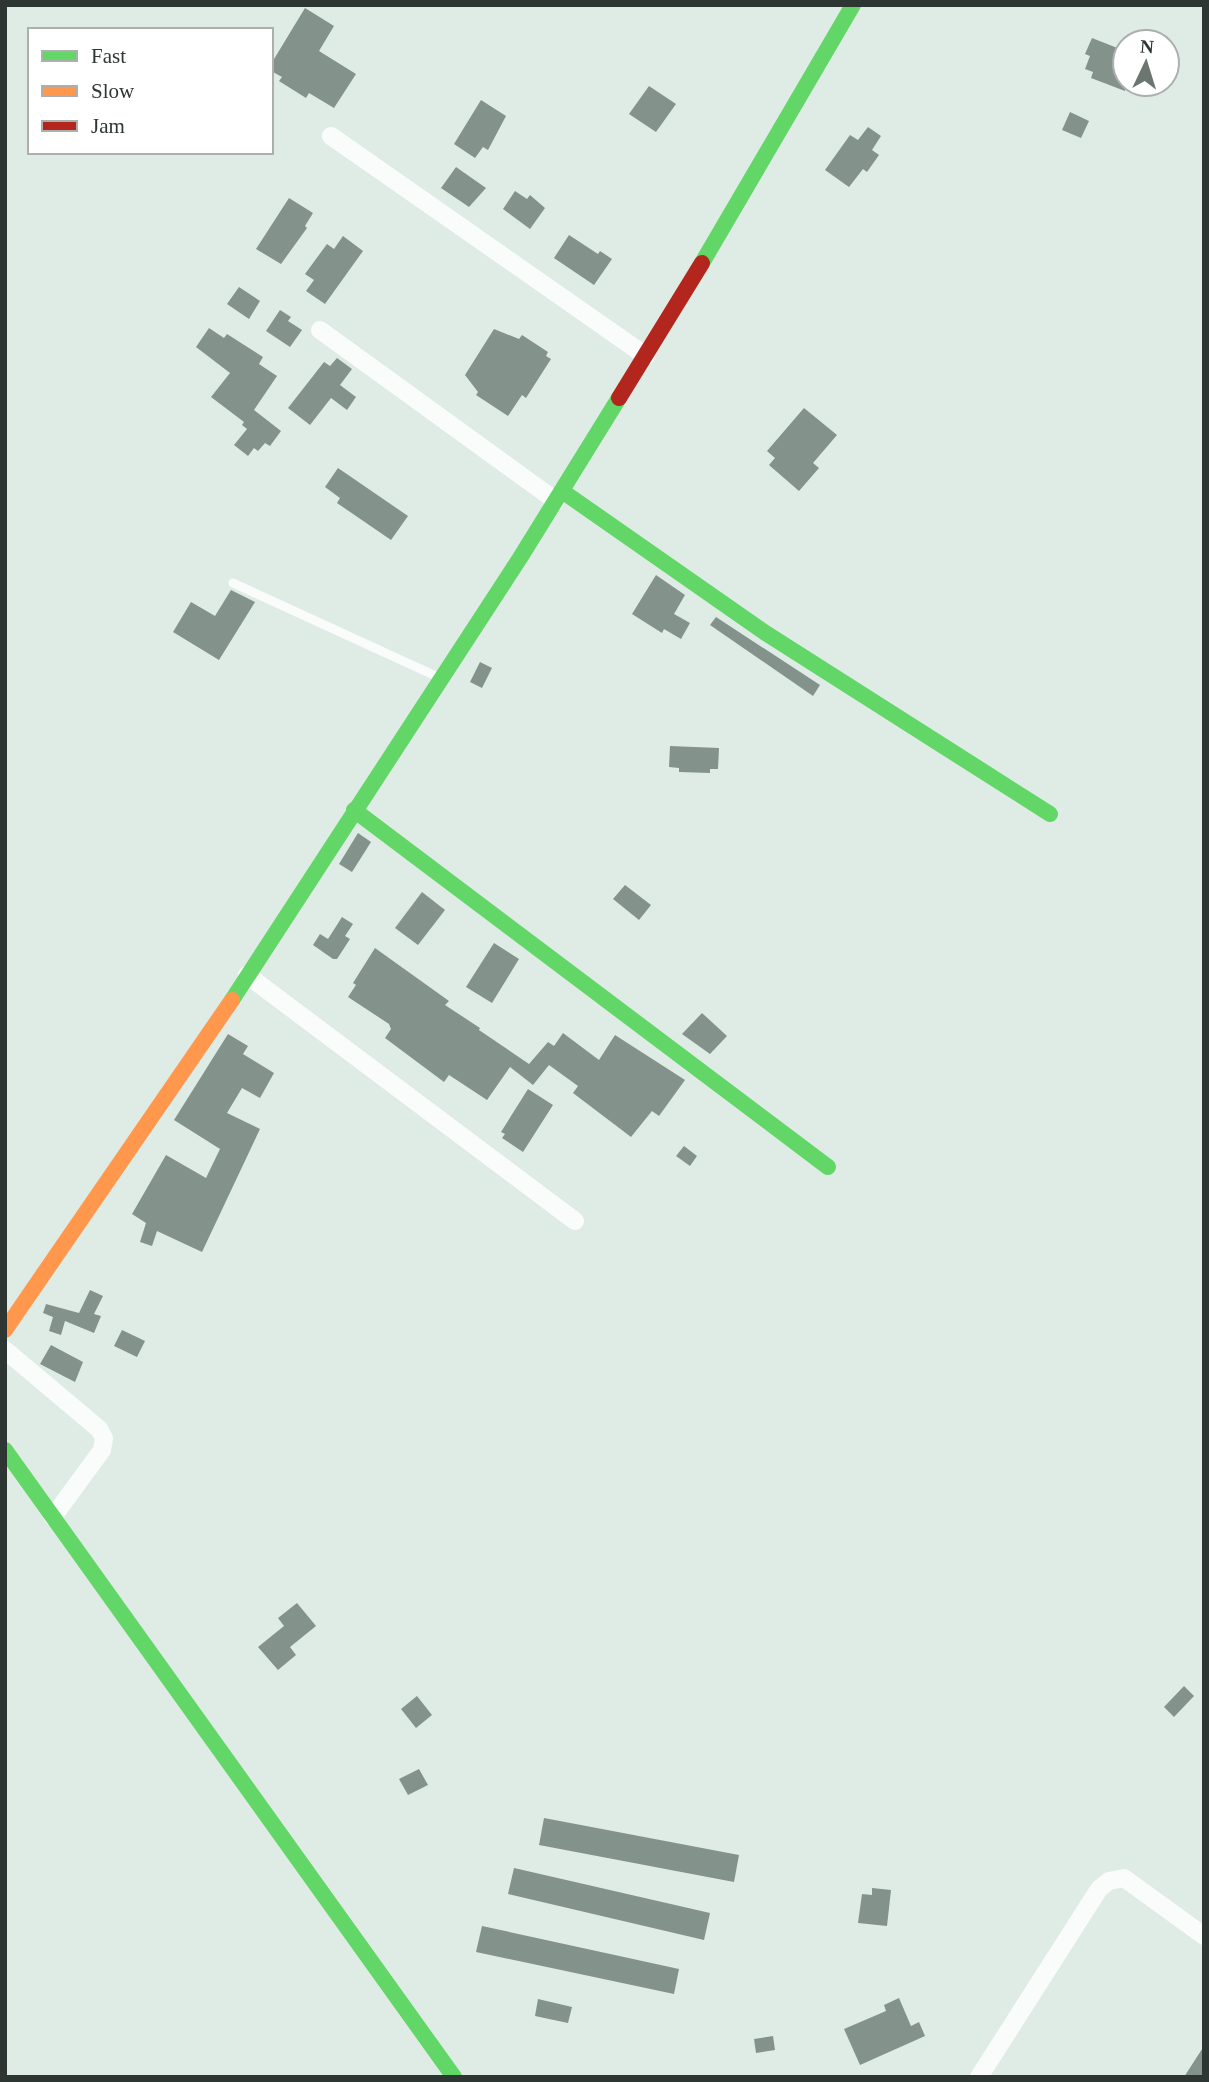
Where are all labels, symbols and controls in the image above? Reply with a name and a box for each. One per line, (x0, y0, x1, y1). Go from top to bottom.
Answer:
legend (28, 28, 273, 154)
north arrow (1111, 28, 1181, 98)
text: N (1140, 36, 1155, 58)
text: Fast (91, 44, 126, 68)
text: Slow (91, 79, 135, 103)
text: Jam (91, 114, 125, 138)

